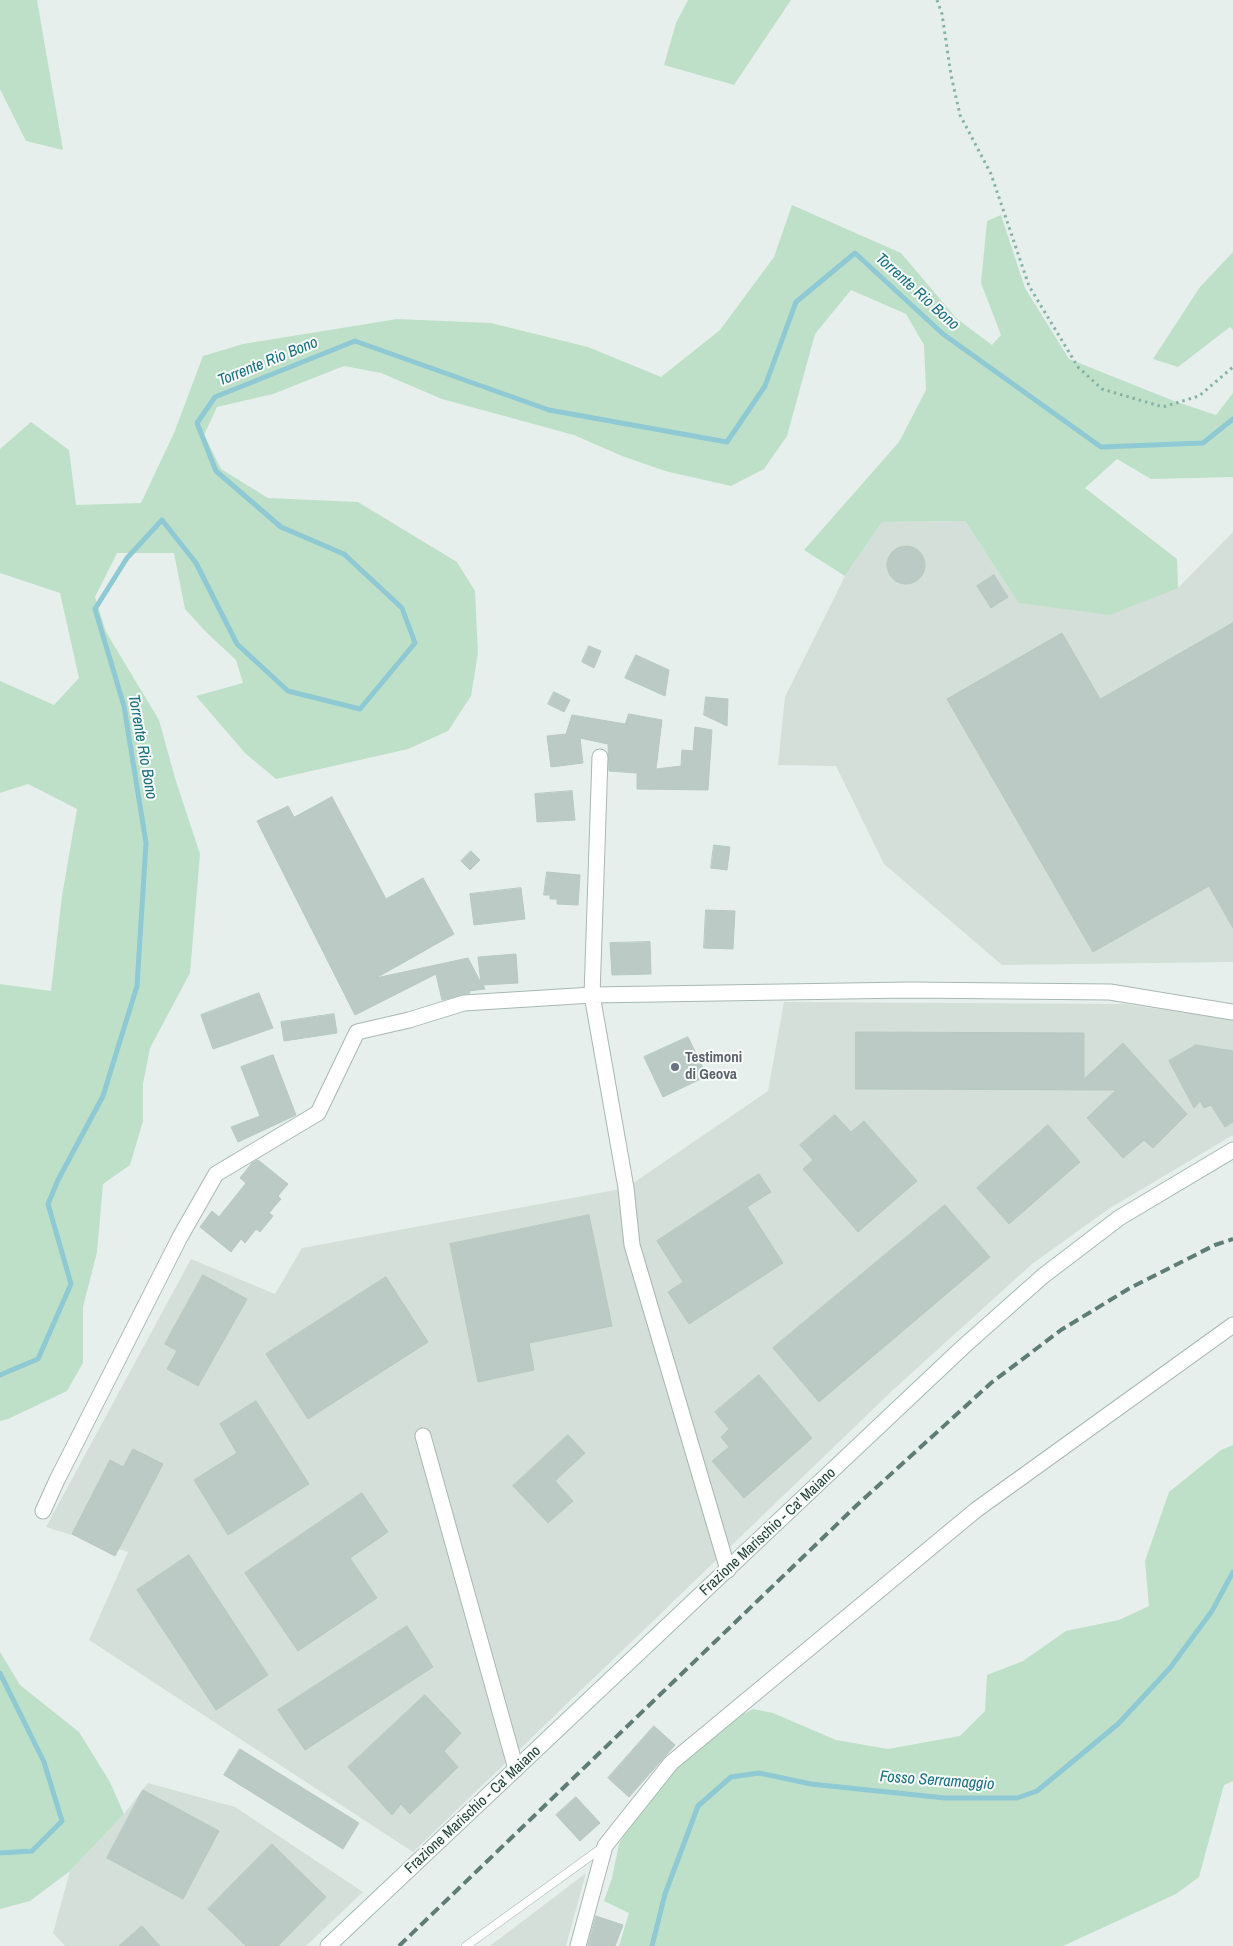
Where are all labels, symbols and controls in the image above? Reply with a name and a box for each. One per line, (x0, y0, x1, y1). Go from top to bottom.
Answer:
water label: Torrente Rio Bono (871, 249, 963, 335)
water label: Torrente Rio Bono (215, 333, 321, 391)
water label: Torrente Rio Bono (123, 693, 161, 801)
place label: Testimoni di Geova (685, 1049, 742, 1084)
marker: Testimoni di Geova (669, 1061, 681, 1073)
street label: Frazione Marischio - Ca' Maiano (696, 1464, 840, 1600)
street label: Frazione Marischio - Ca' Maiano (401, 1742, 545, 1878)
water label: Fosso Serramaggio (879, 1767, 995, 1795)

